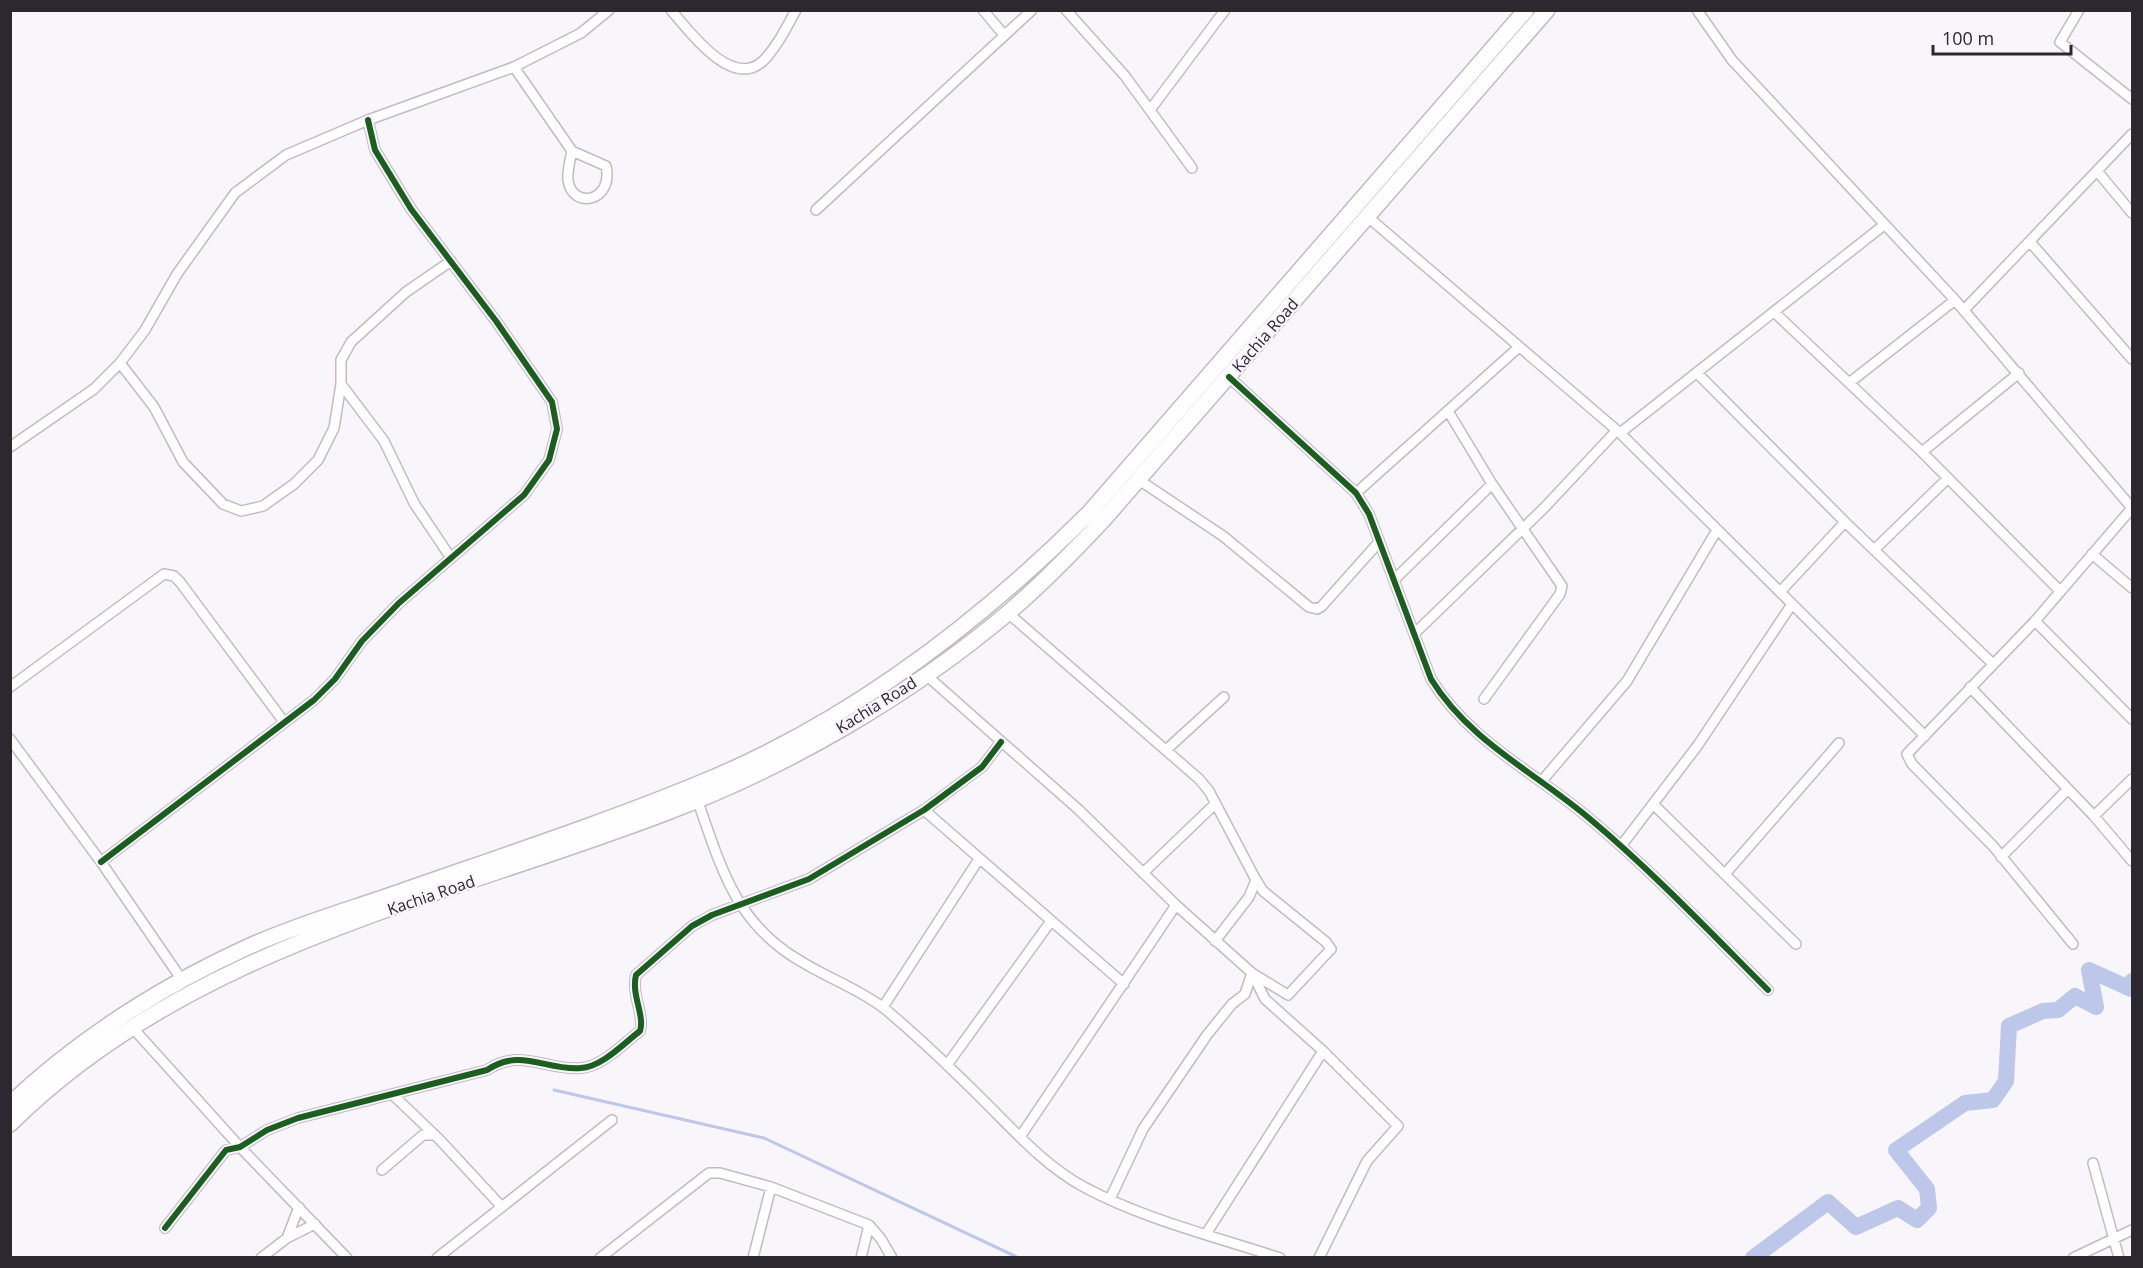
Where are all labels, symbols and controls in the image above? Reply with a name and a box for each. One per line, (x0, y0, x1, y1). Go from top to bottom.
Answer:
scale bar (1933, 18, 2071, 56)
text: 100 m (1942, 26, 1994, 50)
street label: Kachia Road (1227, 293, 1303, 377)
street label: Kachia Road (831, 671, 921, 739)
street label: Kachia Road (384, 870, 478, 920)

